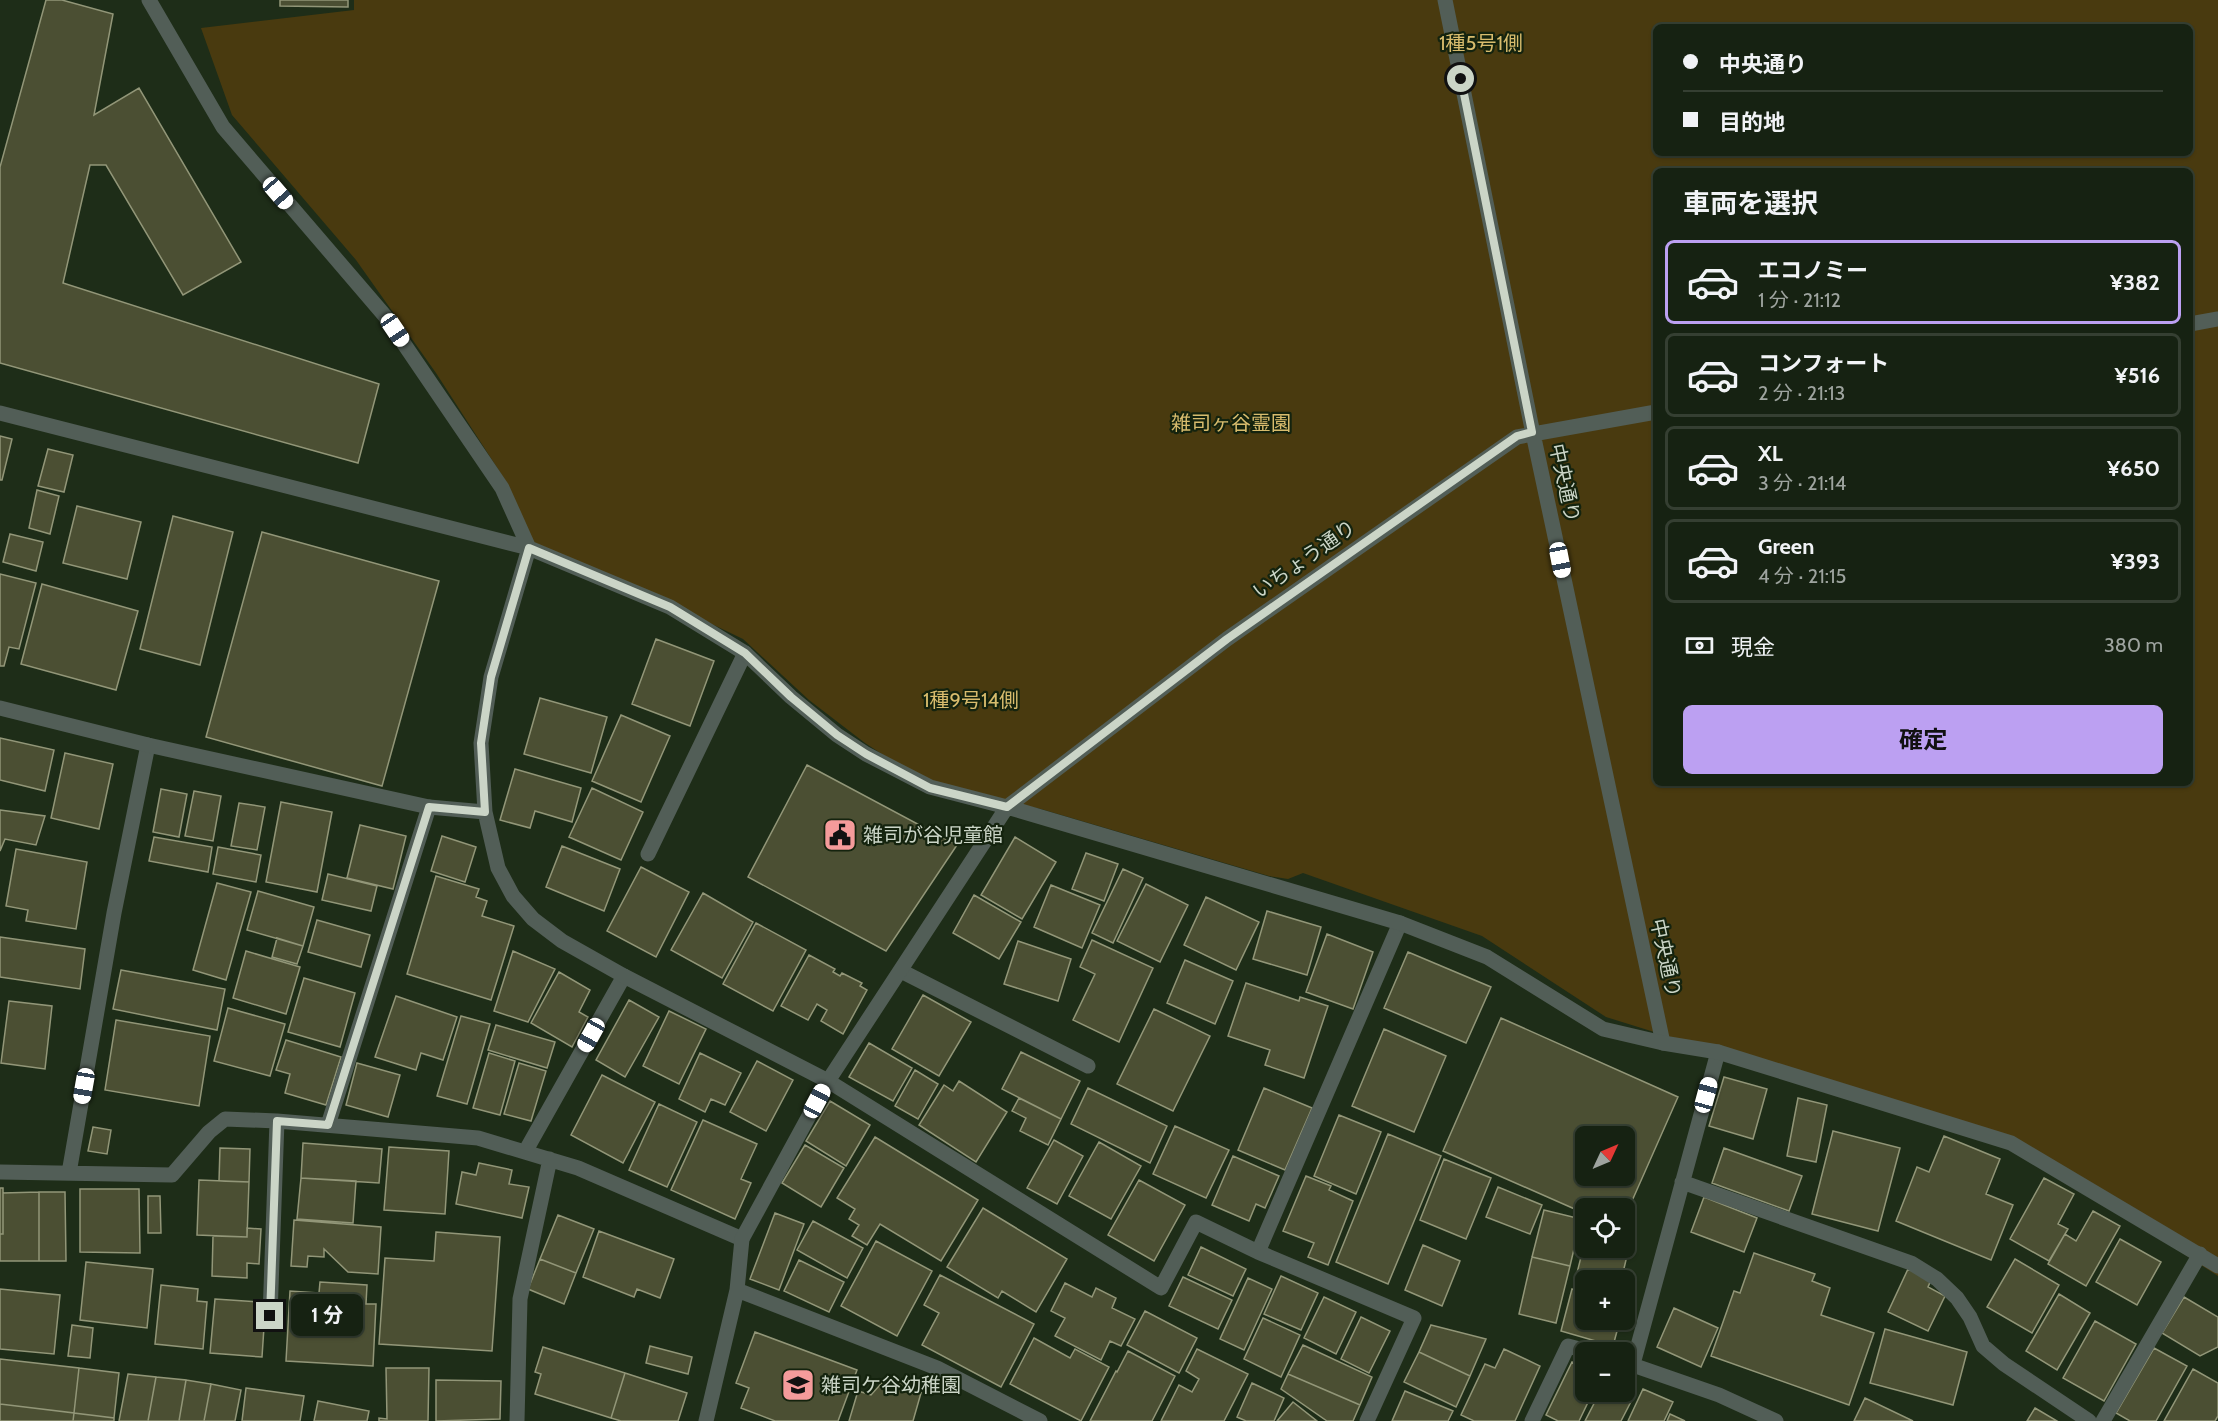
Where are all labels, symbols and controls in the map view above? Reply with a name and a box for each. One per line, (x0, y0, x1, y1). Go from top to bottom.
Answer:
park label: 1種5号1側 (1439, 31, 1523, 55)
text: 中央通り (1719, 51, 1807, 78)
route start (1447, 65, 1474, 92)
text: 目的地 (1719, 109, 1785, 136)
car (259, 174, 297, 212)
text: 車両を選択 (1683, 187, 1818, 220)
icon: car (1686, 255, 1740, 309)
text: エコノミー (1758, 257, 1868, 284)
text: ¥382 (2110, 269, 2160, 296)
text: 1 分 · 21:12 (1758, 288, 1841, 312)
car (377, 310, 413, 350)
icon: car (1686, 348, 1740, 402)
text: コンフォート (1758, 350, 1889, 377)
text: ¥516 (2114, 362, 2160, 389)
text: 2 分 · 21:13 (1758, 381, 1845, 405)
park label: 雑司ヶ谷霊園 (1171, 411, 1291, 435)
text: XL (1758, 440, 1783, 467)
street label: 中央通り (1545, 441, 1585, 525)
icon: car (1686, 441, 1740, 495)
text: ¥650 (2107, 455, 2160, 482)
text: 3 分 · 21:14 (1758, 471, 1846, 495)
street label: いちょう通り (1248, 515, 1360, 603)
text: Green (1758, 533, 1814, 560)
icon: car (1686, 534, 1740, 588)
car (1548, 541, 1572, 579)
text: ¥393 (2111, 548, 2160, 575)
text: 4 分 · 21:15 (1758, 564, 1846, 588)
icon: cash (1683, 629, 1716, 662)
text: 380 m (2104, 633, 2163, 657)
text: 現金 (1731, 634, 1775, 661)
park label: 1種9号14側 (923, 688, 1019, 712)
button: 確定 (1683, 705, 2163, 774)
public building icon: 雑司が谷児童館 (822, 817, 858, 853)
place label: 雑司が谷児童館 (863, 823, 1003, 847)
street label: 中央通り (1646, 916, 1686, 1000)
car (574, 1015, 608, 1055)
car (72, 1067, 96, 1105)
car (1693, 1075, 1719, 1115)
car (801, 1081, 833, 1121)
north arrow (1575, 1126, 1635, 1186)
map controls (1575, 1126, 1635, 1402)
button: locate (1575, 1198, 1635, 1258)
button: + (1575, 1270, 1635, 1330)
callout: 1 分 (291, 1295, 363, 1337)
route end (256, 1302, 283, 1329)
text: 1 分 (311, 1303, 343, 1327)
button: − (1575, 1342, 1635, 1402)
school or university icon: 雑司ケ谷幼稚園 (780, 1367, 816, 1403)
place label: 雑司ケ谷幼稚園 (821, 1373, 961, 1397)

